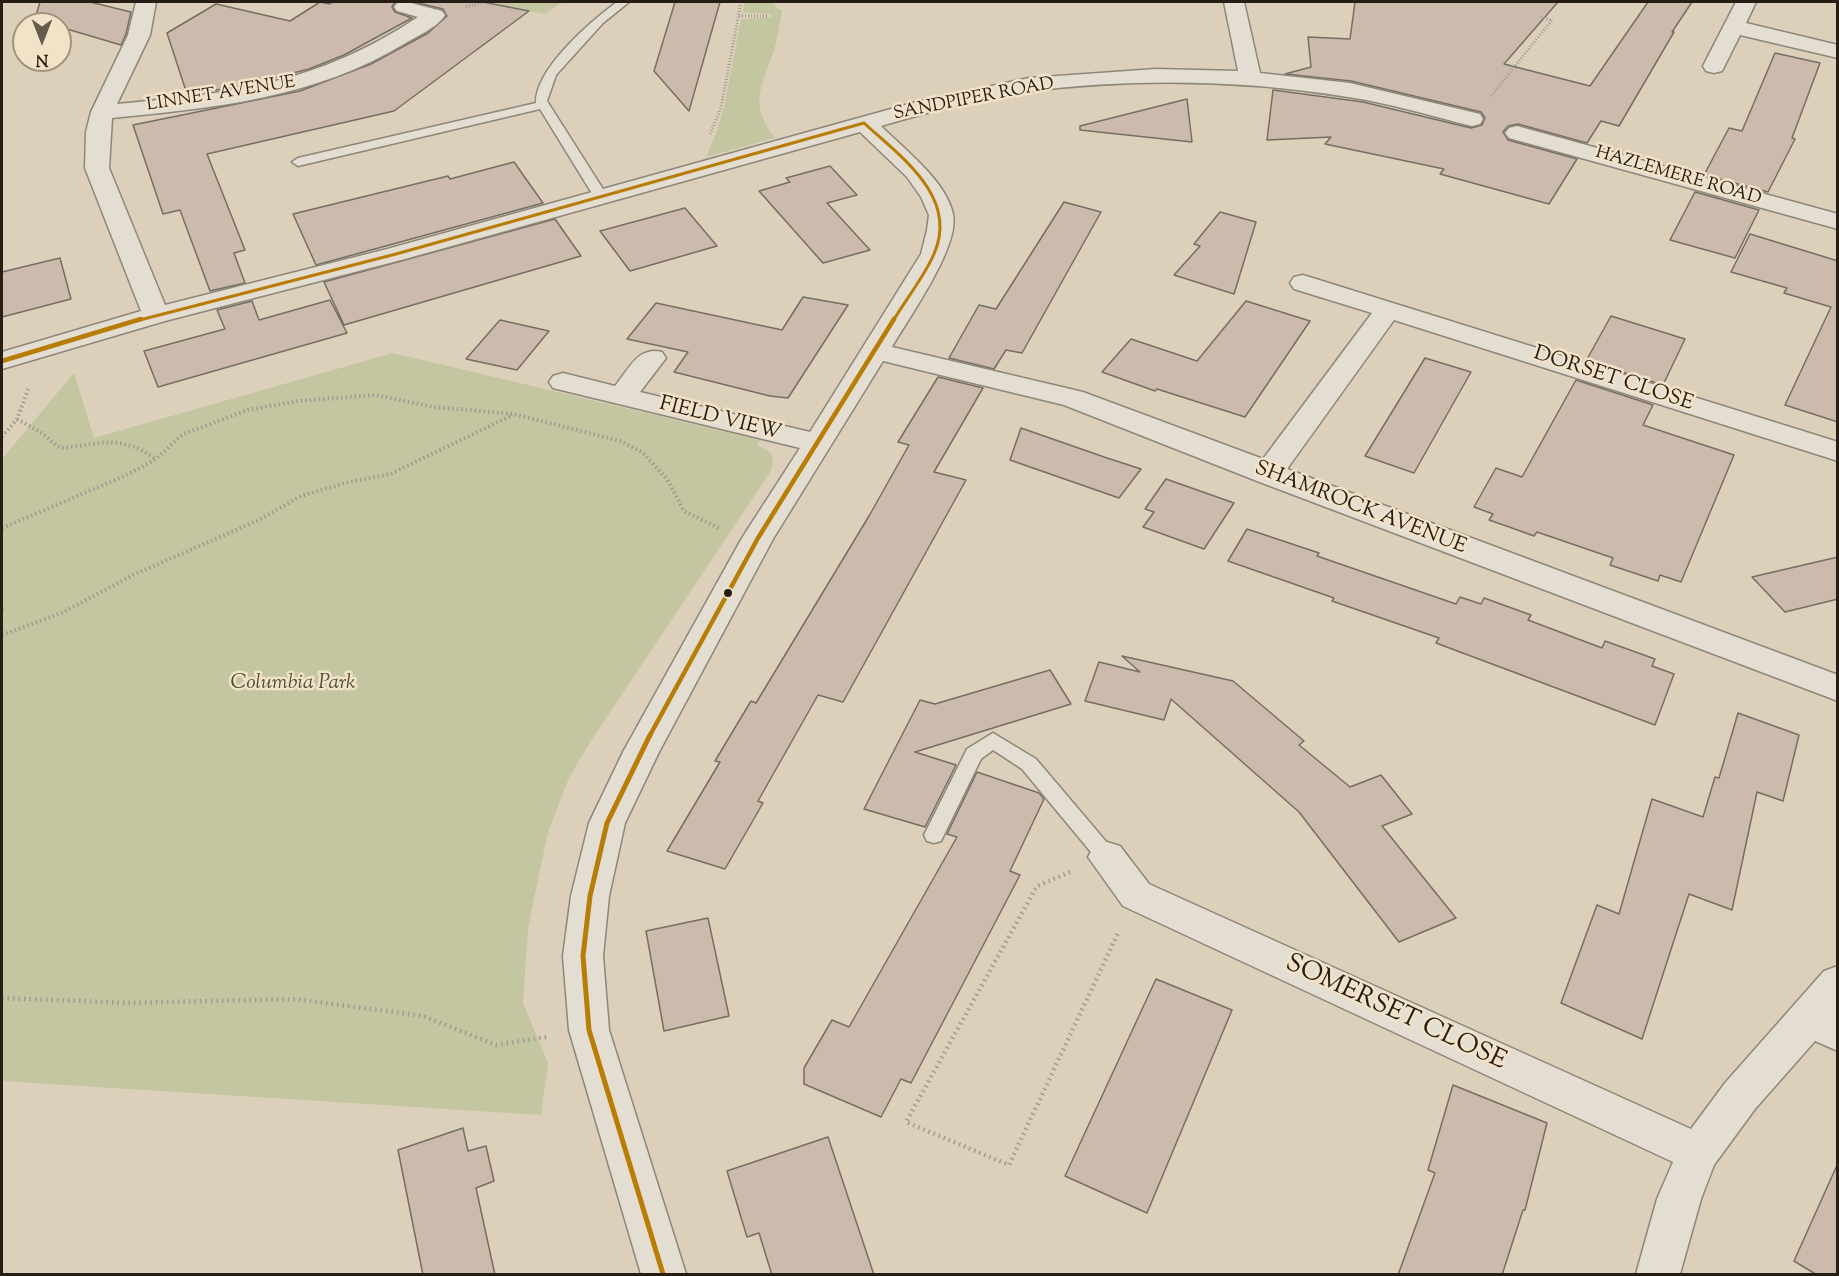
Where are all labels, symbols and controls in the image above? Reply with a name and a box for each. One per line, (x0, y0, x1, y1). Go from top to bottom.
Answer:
north arrow (12, 12, 72, 72)
text: N (36, 47, 48, 70)
street label: LINNET AVENUE (145, 73, 297, 117)
street label: SANDPIPER ROAD (892, 74, 1056, 126)
street label: HAZLEMERE ROAD (1593, 143, 1763, 211)
street label: DORSET CLOSE (1530, 342, 1696, 418)
street label: FIELD VIEW (656, 393, 784, 447)
street label: SHAMROCK AVENUE (1251, 457, 1469, 561)
unlabelled marker (722, 587, 734, 599)
park label: Columbia Park (231, 671, 355, 697)
street label: SOMERSET CLOSE (1280, 949, 1510, 1079)

